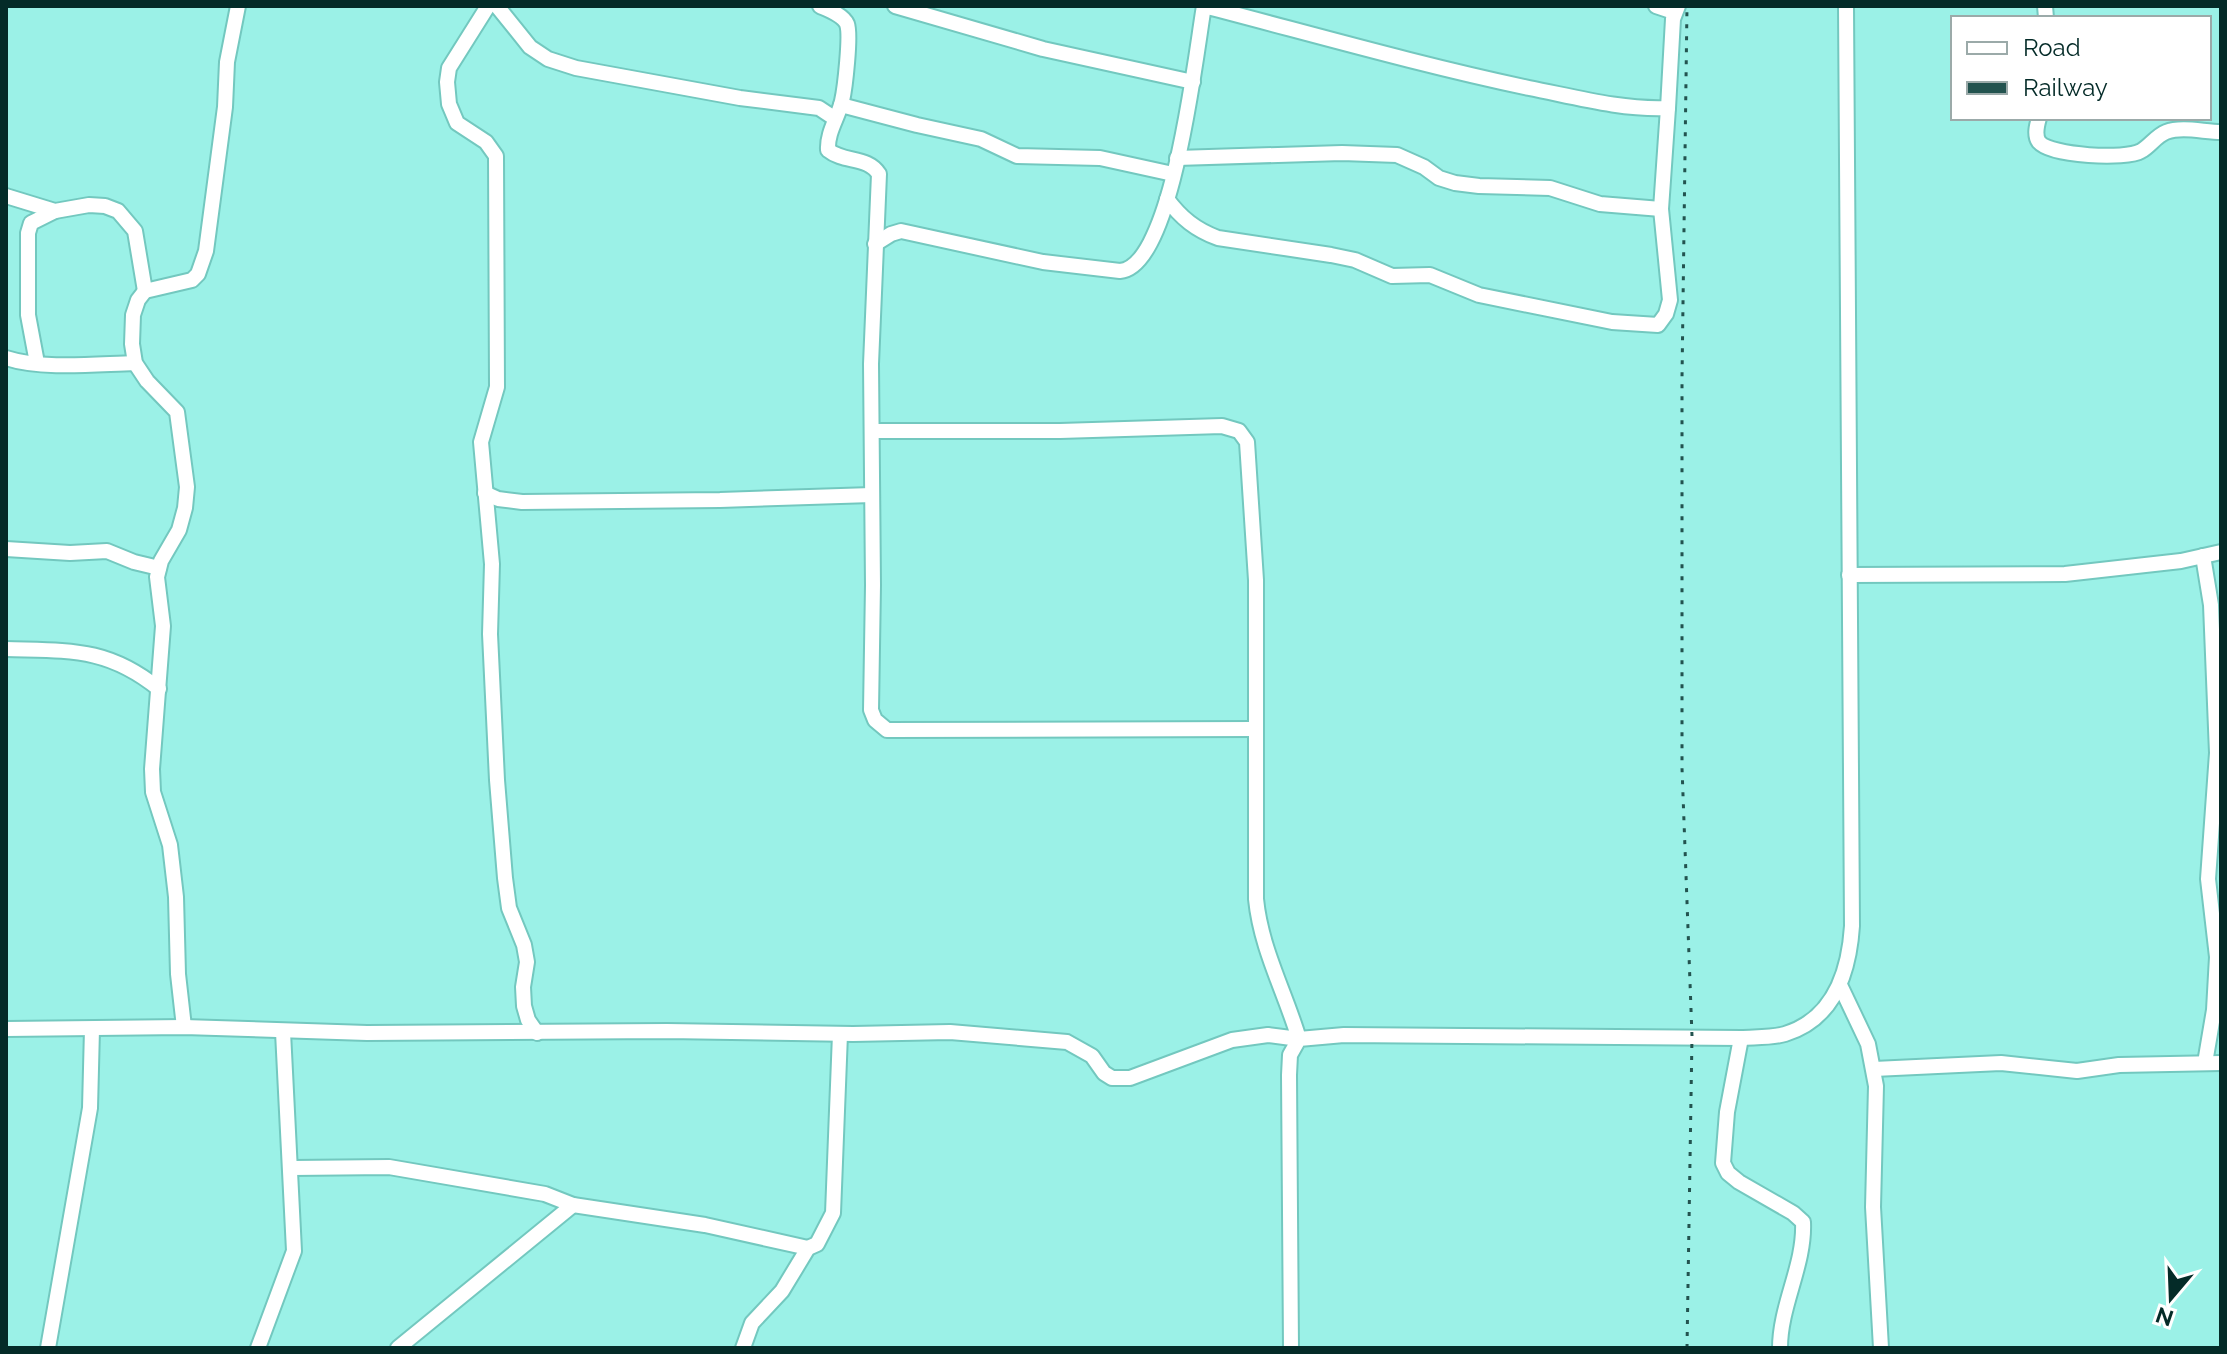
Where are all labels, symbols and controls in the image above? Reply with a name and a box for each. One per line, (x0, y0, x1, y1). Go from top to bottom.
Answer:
legend (1951, 16, 2211, 120)
text: Road (2023, 33, 2081, 62)
text: Railway (2023, 73, 2108, 102)
north arrow (2131, 1258, 2211, 1338)
text: N (2152, 1302, 2177, 1332)

